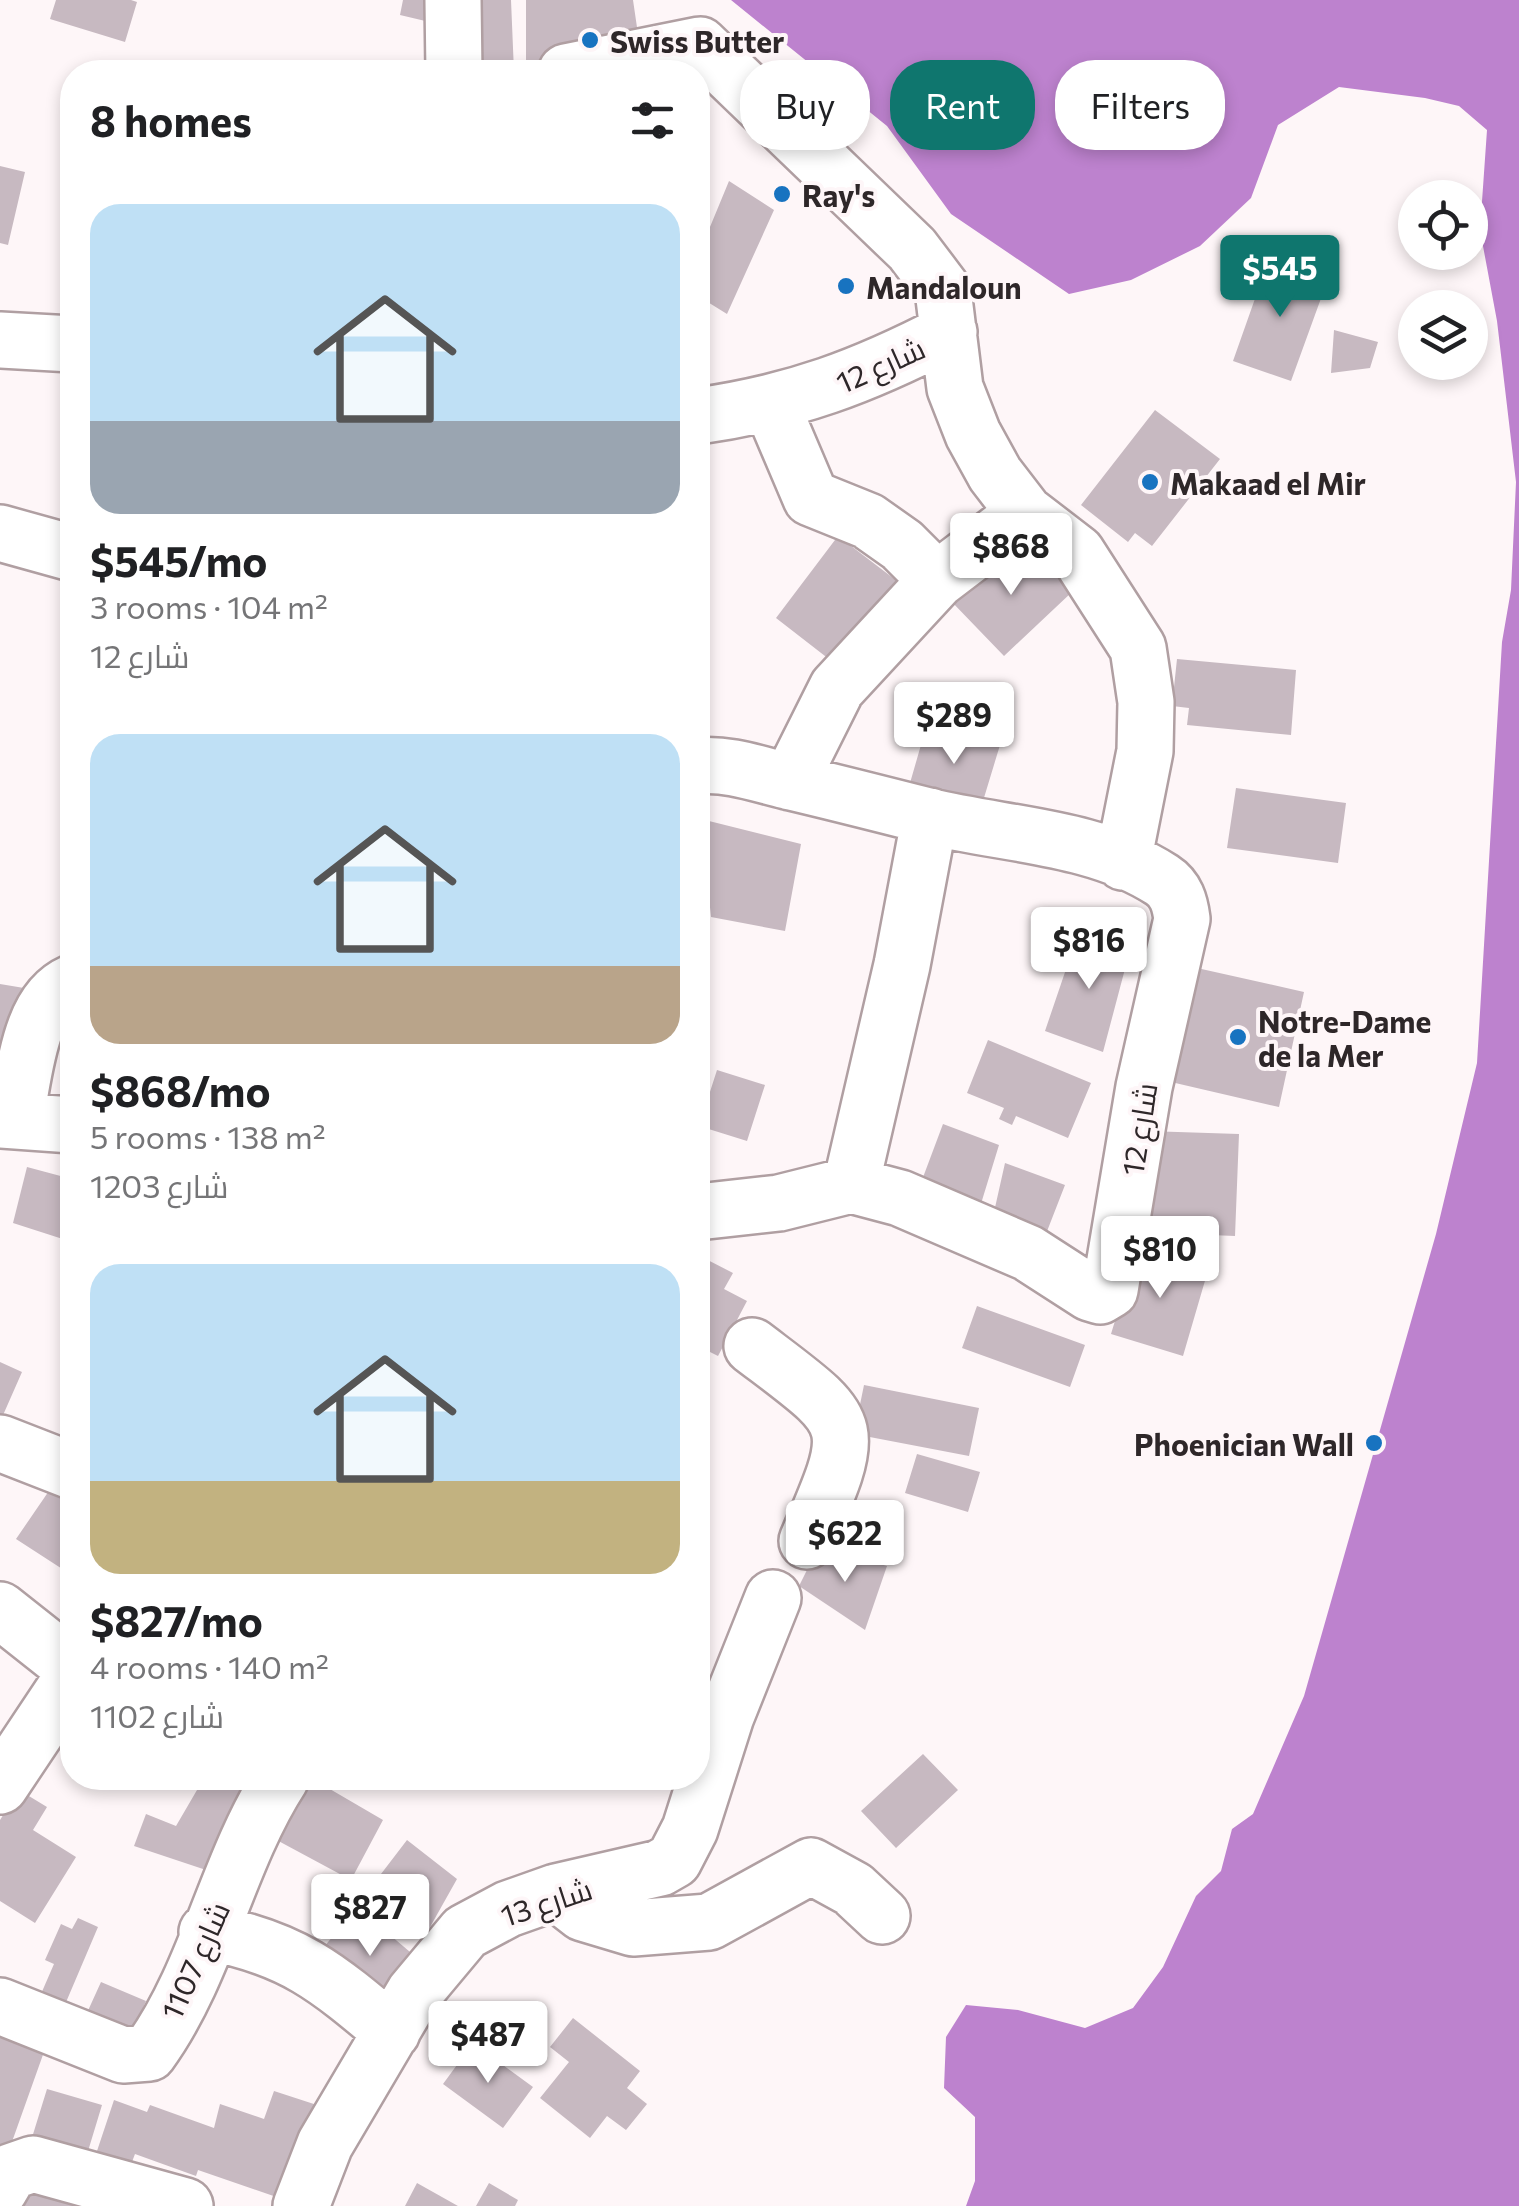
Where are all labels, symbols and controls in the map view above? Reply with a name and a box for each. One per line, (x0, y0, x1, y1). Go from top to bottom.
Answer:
place label: Swiss Butter (610, 22, 784, 59)
marker: Swiss Butter (579, 29, 601, 51)
chip: Buy (740, 60, 870, 150)
chip: Rent (890, 60, 1035, 150)
chip: Filters (1055, 60, 1225, 150)
icon: filters (625, 93, 680, 148)
text: 8 homes (90, 94, 252, 146)
place label: Ray's (802, 176, 875, 213)
map controls (1398, 180, 1488, 380)
button: locate (1398, 180, 1488, 270)
marker: Ray's (771, 183, 793, 205)
pin: $545 (1221, 235, 1339, 320)
text: $545 (1242, 247, 1318, 287)
place label: Mandaloun (866, 268, 1022, 305)
icon: home (295, 269, 475, 449)
marker: Mandaloun (835, 275, 857, 297)
button: layers (1398, 290, 1488, 380)
street label: شارع 12 (830, 328, 932, 404)
place label: Makaad el Mir (1170, 464, 1366, 501)
marker: Makaad el Mir (1139, 471, 1161, 493)
pin: $868 (952, 513, 1070, 598)
text: $868 (972, 525, 1050, 565)
text: $545/mo (90, 534, 267, 586)
text: 3 rooms · 104 m² (90, 586, 328, 626)
text: شارع 12 (90, 635, 190, 675)
pin: $289 (895, 682, 1013, 767)
text: $289 (916, 694, 992, 734)
icon: home (295, 799, 475, 979)
pin: $816 (1030, 907, 1148, 992)
text: $816 (1053, 919, 1125, 959)
place label: Notre-Dame de la Mer (1258, 1002, 1431, 1073)
marker: Notre-Dame de la Mer (1227, 1026, 1249, 1048)
text: $868/mo (90, 1064, 271, 1116)
street label: شارع 12 (1112, 1080, 1168, 1179)
text: 5 rooms · 138 m² (90, 1116, 326, 1156)
text: شارع 1203 (90, 1165, 229, 1205)
pin: $810 (1101, 1216, 1219, 1301)
text: $810 (1123, 1228, 1197, 1268)
icon: home (295, 1329, 475, 1509)
place label: Phoenician Wall (1134, 1425, 1354, 1462)
marker: Phoenician Wall (1363, 1432, 1385, 1454)
pin: $622 (786, 1500, 904, 1585)
text: $622 (808, 1512, 882, 1552)
text: $827/mo (90, 1594, 263, 1646)
text: 4 rooms · 140 m² (90, 1646, 329, 1686)
text: شارع 1102 (90, 1695, 224, 1735)
street label: شارع 13 (496, 1869, 598, 1937)
pin: $827 (311, 1874, 429, 1959)
text: $827 (333, 1886, 407, 1926)
street label: شارع 1107 (152, 1895, 240, 2026)
pin: $487 (429, 2001, 547, 2086)
text: $487 (450, 2013, 526, 2053)

